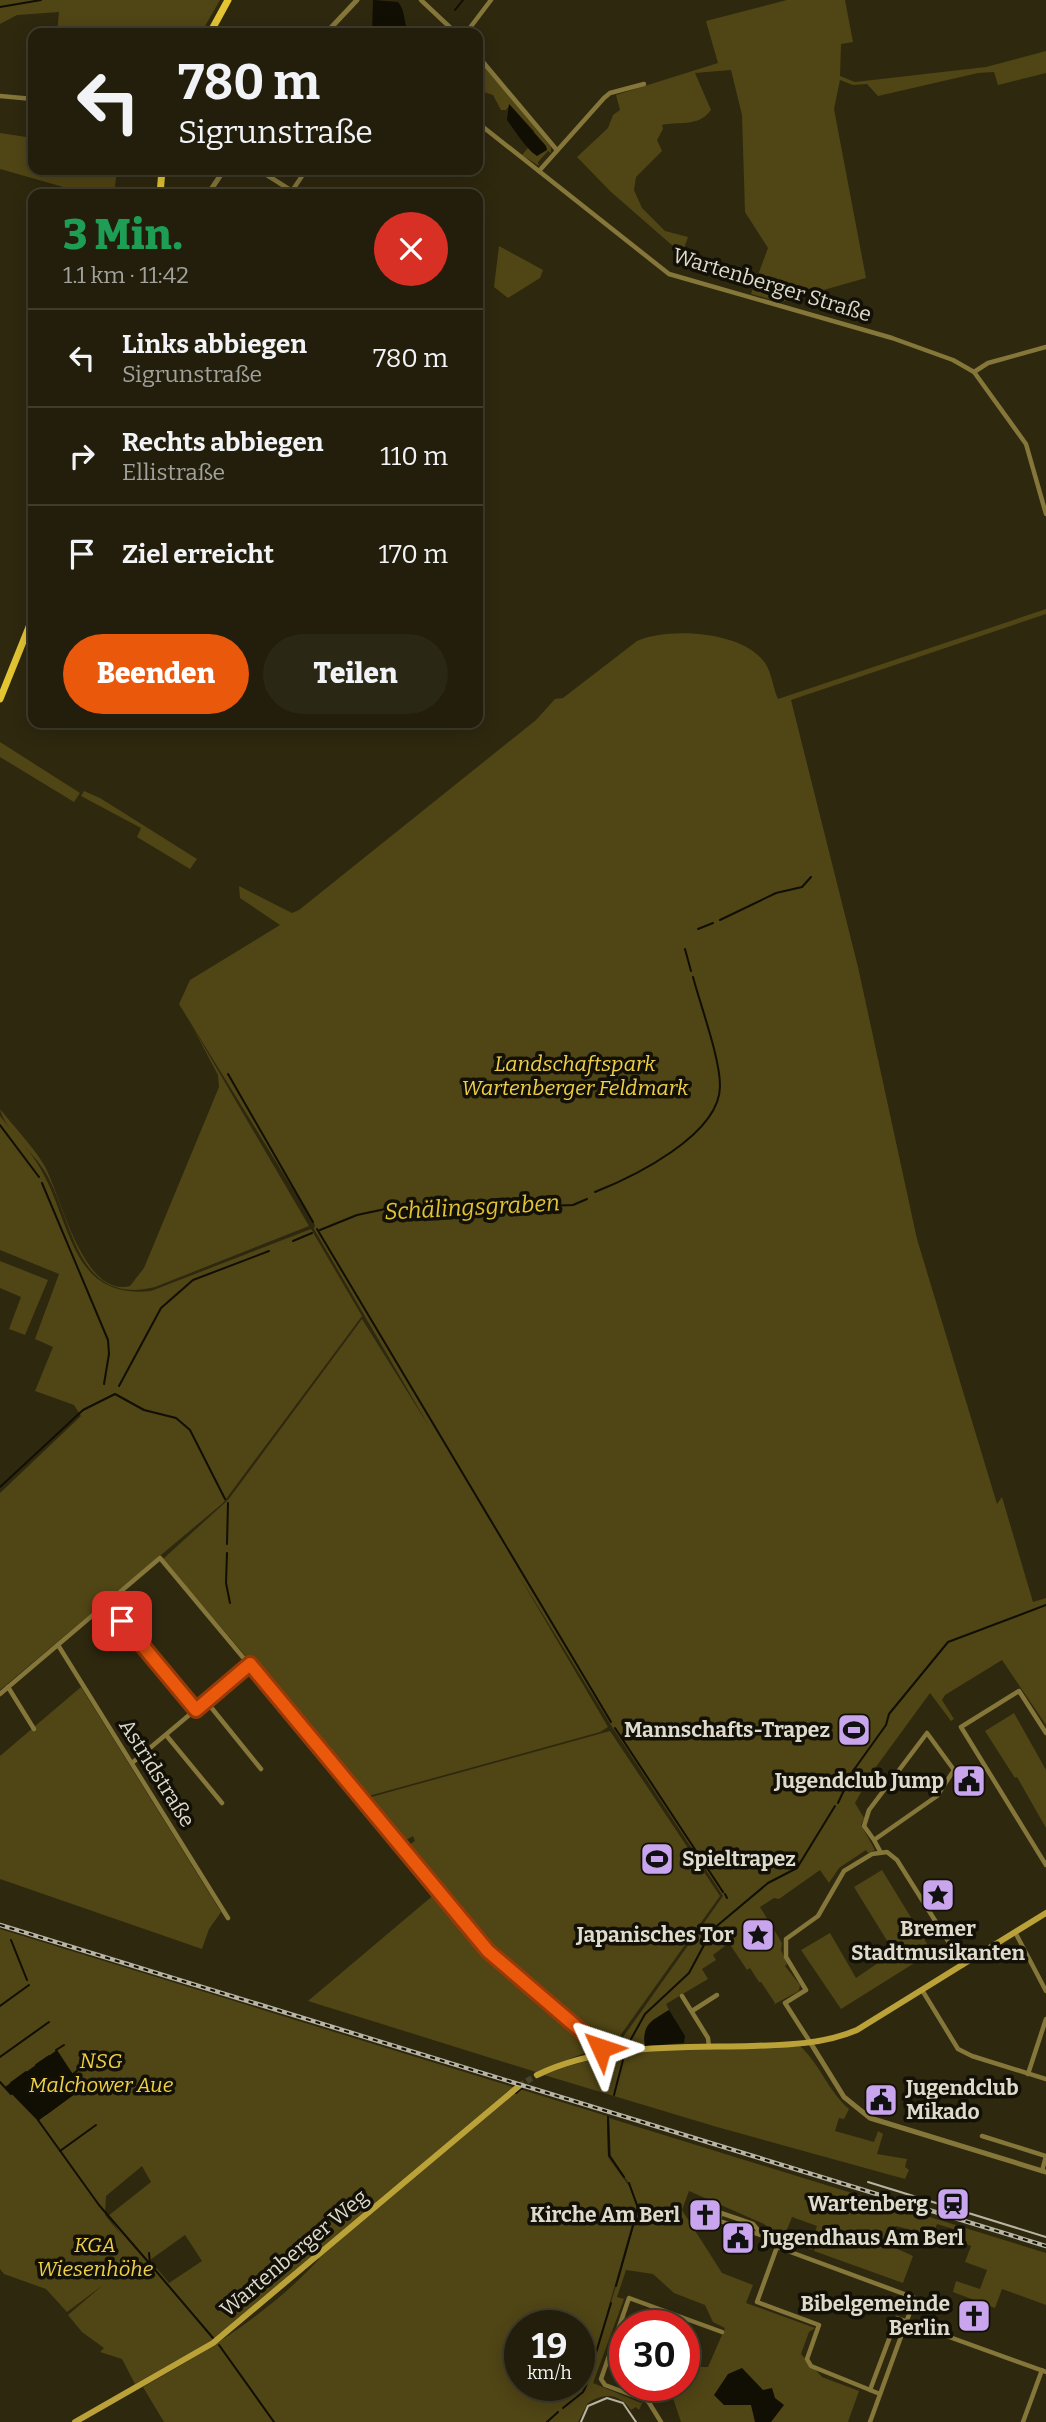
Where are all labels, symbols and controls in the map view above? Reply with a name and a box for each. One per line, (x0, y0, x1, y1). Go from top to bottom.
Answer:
text: 780 m (178, 53, 320, 112)
icon: left (63, 56, 154, 147)
text: Sigrunstraße (178, 113, 373, 151)
text: 3 Min. (63, 210, 183, 260)
button: close (374, 212, 448, 286)
street label: Wartenberger Straße (669, 242, 875, 328)
text: 1.1 km · 11:42 (63, 261, 189, 289)
text: Links abbiegen (122, 329, 307, 360)
icon: left (63, 339, 101, 377)
text: 780 m (373, 343, 448, 374)
text: Sigrunstraße (122, 360, 262, 388)
text: Rechts abbiegen (122, 427, 324, 458)
icon: right (63, 437, 101, 475)
text: 110 m (380, 441, 448, 472)
text: Ellistraße (122, 458, 225, 486)
icon: arrive (63, 535, 101, 573)
text: Ziel erreicht (122, 539, 274, 570)
text: 170 m (378, 539, 448, 570)
button: Beenden (63, 634, 249, 714)
button: Teilen (263, 634, 448, 714)
park label: Landschaftspark Wartenberger Feldmark (462, 1051, 689, 1101)
water label: Schälingsgraben (383, 1188, 561, 1226)
pin (92, 1591, 152, 1651)
icon: arrive (103, 1602, 141, 1640)
sports icon: Mannschafts-Trapez (835, 1711, 873, 1749)
street label: Astridstraße (113, 1714, 201, 1832)
place label: Mannschafts-Trapez (624, 1717, 830, 1743)
public building icon: Jugendclub Jump (950, 1762, 988, 1800)
place label: Jugendclub Jump (774, 1768, 944, 1794)
sports icon: Spieltrapez (638, 1840, 676, 1878)
place label: Spieltrapez (682, 1846, 796, 1872)
place icon: Bremer Stadtmusikanten (919, 1876, 957, 1914)
place icon: Japanisches Tor (739, 1916, 777, 1954)
place label: Bremer Stadtmusikanten (851, 1916, 1025, 1966)
place label: Japanisches Tor (576, 1922, 734, 1948)
position arrow (564, 2011, 638, 2085)
park label: NSG Malchower Aue (29, 2048, 174, 2098)
place label: Jugendclub Mikado (905, 2075, 1019, 2125)
public building icon: Jugendclub Mikado (862, 2081, 900, 2119)
street label: Wartenberger Weg (215, 2184, 373, 2322)
station icon: Wartenberg (934, 2185, 972, 2223)
place label: Wartenberg (808, 2191, 928, 2217)
church icon: Kirche Am Berl (686, 2196, 724, 2234)
place label: Kirche Am Berl (530, 2202, 680, 2228)
public building icon: Jugendhaus Am Berl (719, 2219, 757, 2257)
place label: Jugendhaus Am Berl (761, 2225, 964, 2251)
park label: KGA Wiesenhöhe (37, 2232, 154, 2282)
place label: Bibelgemeinde Berlin (800, 2291, 950, 2341)
church icon: Bibelgemeinde Berlin (955, 2297, 993, 2335)
speed limit sign: 30 (609, 2310, 700, 2401)
text: 19 (532, 2325, 567, 2367)
text: km/h (527, 2362, 572, 2384)

